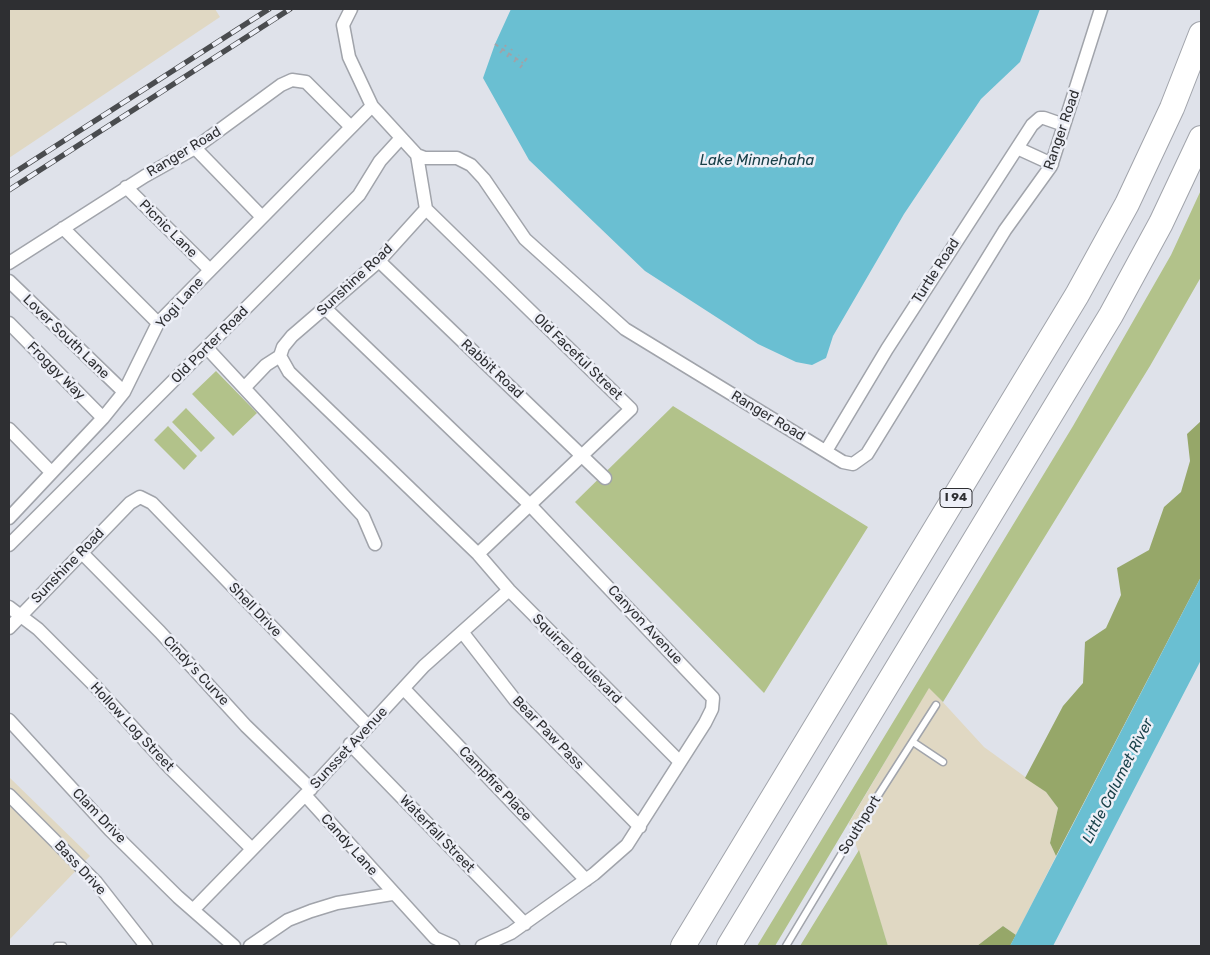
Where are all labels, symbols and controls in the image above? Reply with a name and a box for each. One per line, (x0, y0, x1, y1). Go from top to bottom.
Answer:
street label: Ranger Road (1040, 88, 1084, 172)
street label: Ranger Road (144, 123, 224, 181)
water label: Lake Minnehaha (700, 152, 814, 170)
street label: Picnic Lane (136, 197, 200, 261)
street label: Turtle Road (909, 235, 963, 307)
street label: Sunshine Road (314, 241, 396, 319)
street label: Yogi Lane (153, 274, 207, 332)
street label: Lover South Lane (19, 291, 113, 383)
street label: Old Porter Road (168, 303, 252, 387)
street label: Old Faceful Street (530, 310, 626, 404)
street label: Rabbit Road (457, 336, 527, 402)
street label: Froggy Way (23, 338, 89, 404)
street label: Ranger Road (728, 387, 808, 445)
road number: I 94 (940, 488, 972, 508)
street label: Sunshine Road (28, 525, 108, 607)
street label: Shell Drive (225, 579, 285, 641)
street label: Canyon Avenue (604, 582, 686, 668)
street label: Squirrel Boulevard (529, 611, 625, 707)
street label: Cindy's Curve (160, 633, 232, 709)
street label: Hollow Log Street (87, 679, 177, 775)
street label: Bear Paw Pass (509, 693, 587, 773)
street label: Sunsset Avenue (307, 704, 391, 792)
water label: Little Calumet River (1079, 716, 1157, 846)
street label: Campfire Place (455, 743, 535, 825)
street label: Clam Drive (69, 785, 129, 847)
street label: Waterfall Street (396, 792, 478, 876)
street label: Southport (835, 792, 885, 858)
street label: Candy Lane (317, 811, 381, 879)
street label: Bass Drive (51, 837, 109, 899)

